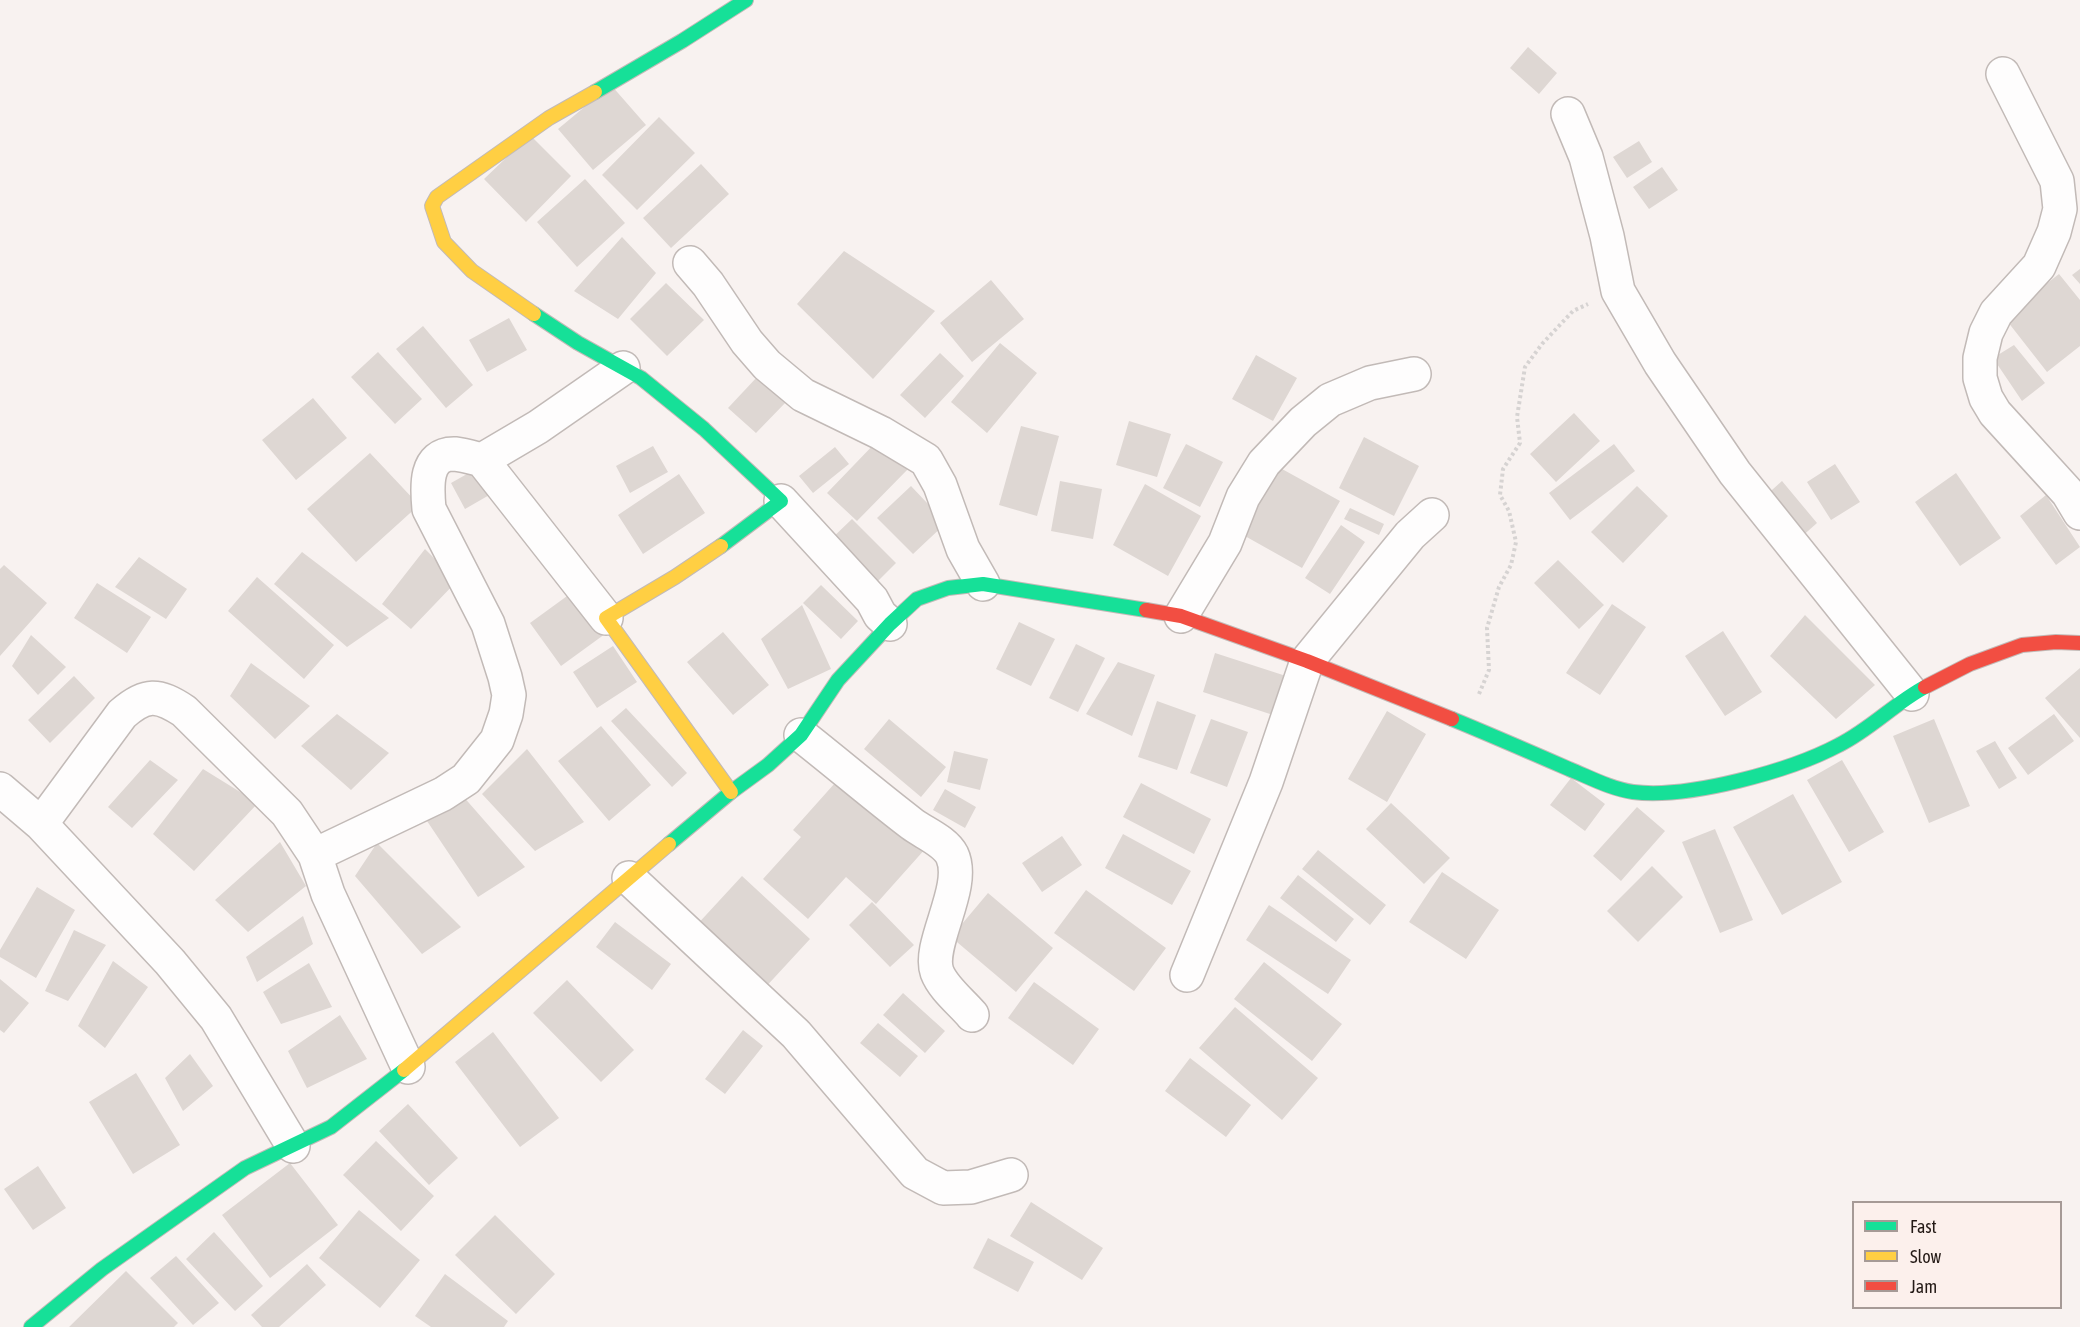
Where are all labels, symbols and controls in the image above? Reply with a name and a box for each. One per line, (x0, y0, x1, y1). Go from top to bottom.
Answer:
legend (1852, 1201, 2062, 1309)
text: Fast (1910, 1216, 1937, 1237)
text: Slow (1910, 1246, 1941, 1267)
text: Jam (1910, 1276, 1937, 1297)

